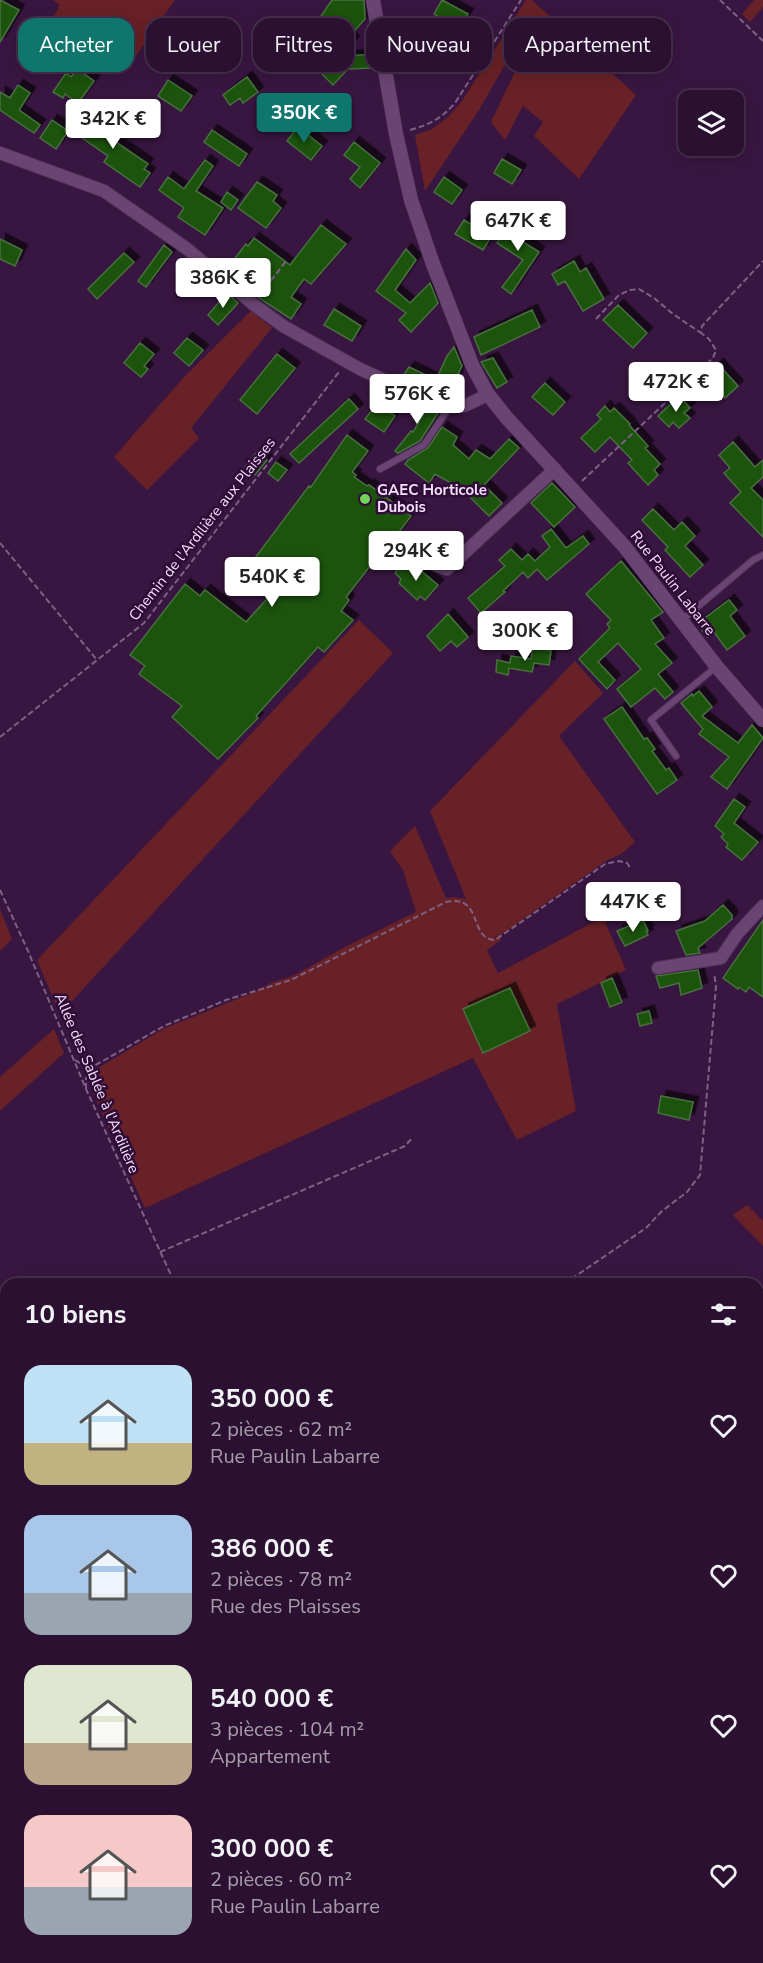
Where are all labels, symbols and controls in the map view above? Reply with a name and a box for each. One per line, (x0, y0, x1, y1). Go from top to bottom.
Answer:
chip: Acheter (18, 18, 134, 72)
chip: Louer (146, 18, 241, 72)
chip: Filtres (253, 18, 354, 72)
chip: Nouveau (366, 18, 492, 72)
chip: Appartement (504, 18, 671, 72)
map controls (678, 90, 744, 156)
button: layers (678, 90, 744, 156)
pin: 350K € (255, 93, 353, 144)
pin: 342K € (64, 99, 162, 150)
text: 350K € (271, 99, 337, 126)
text: 342K € (80, 105, 146, 132)
pin: 647K € (469, 201, 567, 252)
text: 647K € (485, 207, 551, 234)
pin: 386K € (174, 258, 272, 309)
text: 386K € (190, 264, 256, 291)
pin: 472K € (627, 362, 725, 413)
text: 472K € (643, 368, 709, 395)
pin: 576K € (368, 374, 466, 425)
text: 576K € (384, 380, 450, 407)
street label: Chemin de l'Ardilière aux Plaisses (124, 433, 280, 625)
place label: GAEC Horticole Dubois (377, 480, 487, 517)
marker: GAEC Horticole Dubois (358, 492, 372, 506)
street label: Rue Paulin Labarre (626, 527, 720, 639)
pin: 294K € (367, 531, 465, 582)
text: 294K € (383, 537, 449, 564)
pin: 540K € (223, 557, 321, 608)
text: 540K € (239, 563, 305, 590)
pin: 300K € (476, 611, 574, 662)
text: 300K € (492, 617, 558, 644)
pin: 447K € (584, 882, 682, 933)
text: 447K € (600, 888, 666, 915)
street label: Allée des Sablée à l'Ardilière (50, 990, 144, 1176)
text: 10 biens (24, 1297, 126, 1332)
icon: filters (707, 1298, 740, 1331)
text: 350 000 € (210, 1381, 333, 1416)
icon: home (72, 1389, 144, 1461)
icon: heart (707, 1409, 740, 1442)
text: 2 pièces · 62 m² (210, 1416, 352, 1443)
text: Rue Paulin Labarre (210, 1443, 380, 1470)
text: 386 000 € (210, 1531, 333, 1566)
icon: home (72, 1539, 144, 1611)
icon: heart (707, 1559, 740, 1592)
text: 2 pièces · 78 m² (210, 1566, 352, 1593)
text: Rue des Plaisses (210, 1593, 361, 1620)
text: 540 000 € (210, 1681, 333, 1716)
icon: home (72, 1689, 144, 1761)
icon: heart (707, 1709, 740, 1742)
text: 3 pièces · 104 m² (210, 1716, 364, 1743)
text: Appartement (210, 1743, 330, 1770)
text: 300 000 € (210, 1831, 333, 1866)
icon: home (72, 1839, 144, 1911)
icon: heart (707, 1859, 740, 1892)
text: 2 pièces · 60 m² (210, 1866, 352, 1893)
text: Rue Paulin Labarre (210, 1893, 380, 1920)

